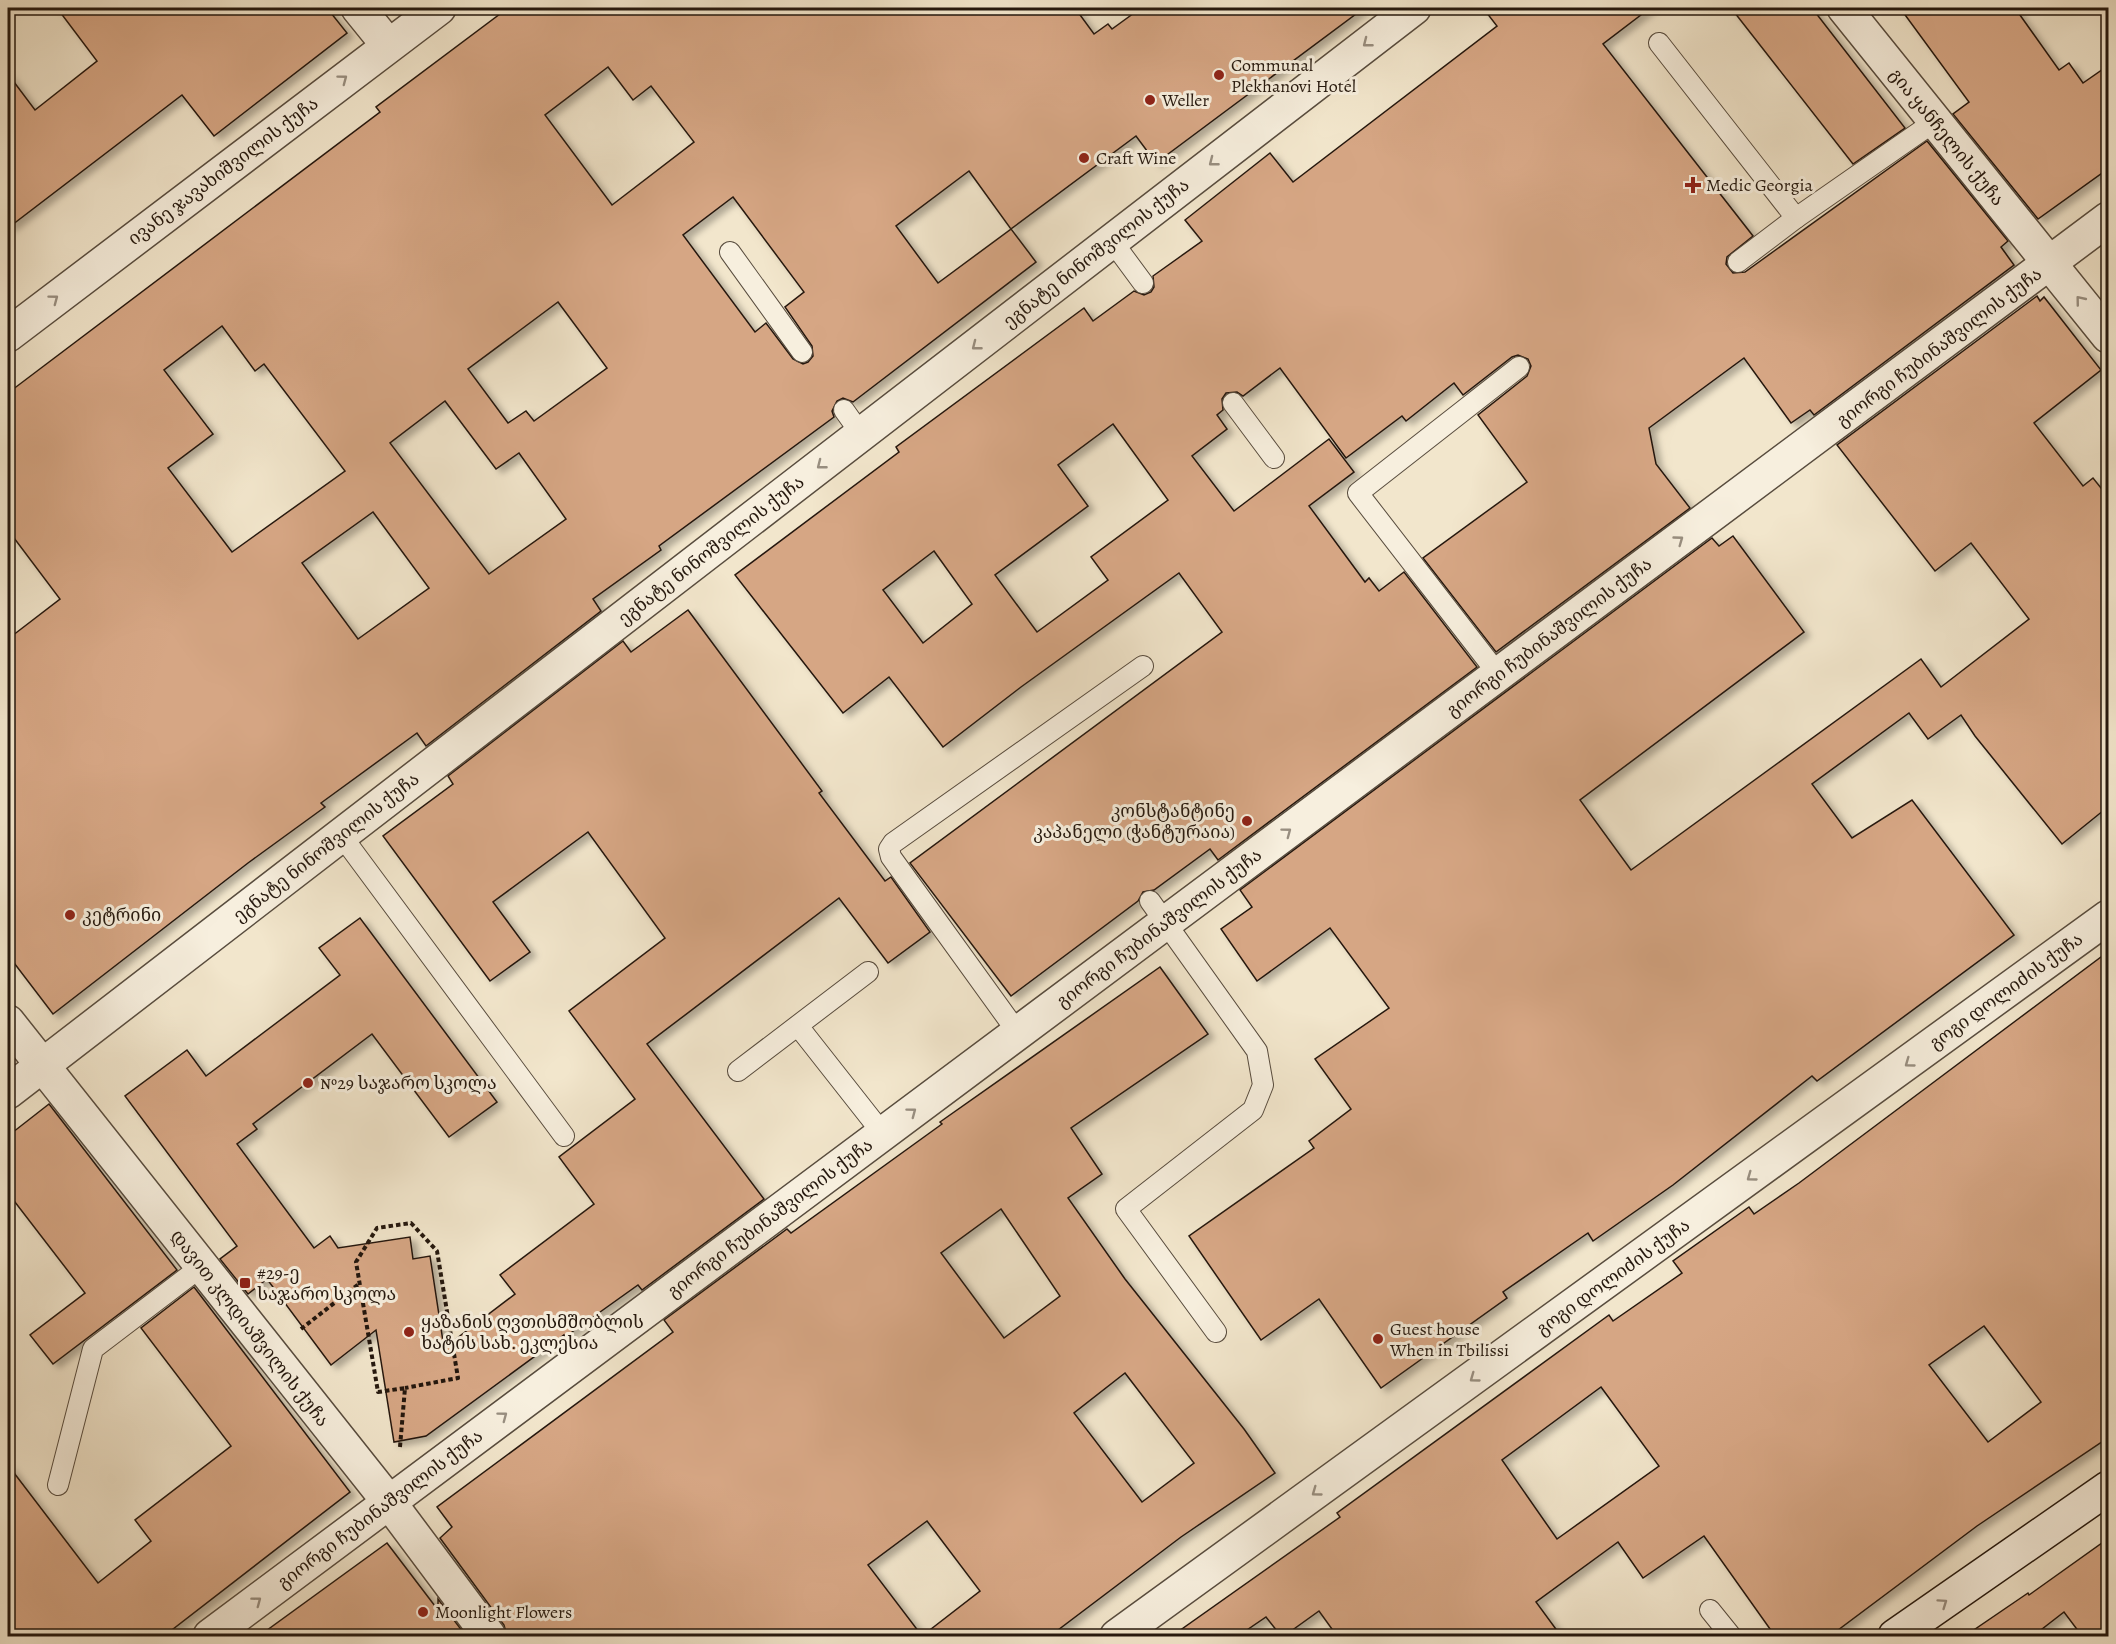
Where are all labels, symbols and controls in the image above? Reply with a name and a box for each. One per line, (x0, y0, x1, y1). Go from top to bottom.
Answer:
one-way arrow (1363, 36, 1374, 47)
place label: Communal Plekhanovi Hotel (1231, 53, 1357, 98)
street label: გია ყანჩელის ქუჩა (1884, 63, 2010, 211)
marker: Communal Plekhanovi Hotel (1212, 68, 1226, 82)
one-way arrow (336, 76, 347, 87)
place label: Weller (1161, 88, 1209, 112)
street label: ივანე ჯავახიშვილის ქუჩა (123, 91, 323, 251)
marker: Weller (1143, 93, 1157, 107)
place label: Craft Wine (1096, 146, 1176, 170)
marker: Craft Wine (1077, 151, 1091, 165)
one-way arrow (1209, 155, 1220, 166)
street label: ეგნატე ნინოშვილის ქუჩა (998, 173, 1194, 333)
place label: Medic Georgia (1706, 173, 1814, 197)
marker: Medic Georgia (1684, 176, 1702, 194)
street label: გიორგი ჩუბინაშვილის ქუჩა (1831, 262, 2047, 432)
one-way arrow (47, 296, 58, 307)
one-way arrow (2076, 296, 2087, 307)
one-way arrow (971, 338, 982, 349)
one-way arrow (817, 457, 828, 468)
street label: ეგნატე ნინოშვილის ქუჩა (613, 470, 809, 630)
one-way arrow (1673, 536, 1684, 547)
street label: გიორგი ჩუბინაშვილის ქუჩა (1441, 552, 1657, 722)
street label: ეგნატე ნინოშვილის ქუჩა (228, 767, 424, 927)
place label: კონსტანტინე კაპანელი (ჭანტურაია) (1033, 799, 1235, 844)
marker: კონსტანტინე კაპანელი (ჭანტურაია) (1240, 814, 1254, 828)
one-way arrow (1281, 829, 1292, 840)
street label: გიორგი ჩუბინაშვილის ქუჩა (1051, 843, 1267, 1013)
place label: კეტრინი (82, 903, 161, 927)
marker: კეტრინი (63, 908, 77, 922)
street label: გოგი დოლიძის ქუჩა (1924, 927, 2088, 1055)
one-way arrow (1904, 1055, 1915, 1066)
place label: №29 საჯარო სკოლა (320, 1071, 497, 1095)
marker: №29 საჯარო სკოლა (301, 1076, 315, 1090)
one-way arrow (905, 1108, 916, 1119)
street label: გიორგი ჩუბინაშვილის ქუჩა (662, 1133, 878, 1303)
one-way arrow (1746, 1170, 1757, 1181)
street label: გოგი დოლიძის ქუჩა (1531, 1213, 1695, 1341)
street label: დავით კლდიაშვილის ქუჩა (165, 1224, 335, 1432)
place label: #29-ე საჯარო სკოლა (257, 1261, 396, 1306)
marker: #29-ე საჯარო სკოლა (238, 1276, 252, 1290)
place label: ყაზანის ღვთისმშობლის ხატის სახ. ეკლესია (421, 1310, 644, 1355)
place label: Guest house When in Tbilissi (1389, 1317, 1509, 1362)
marker: ყაზანის ღვთისმშობლის ხატის სახ. ეკლესია (402, 1325, 416, 1339)
marker: Guest house When in Tbilissi (1371, 1332, 1385, 1346)
one-way arrow (1469, 1371, 1480, 1382)
one-way arrow (496, 1413, 507, 1424)
street label: გიორგი ჩუბინაშვილის ქუჩა (272, 1424, 488, 1594)
one-way arrow (1312, 1485, 1323, 1496)
one-way arrow (250, 1598, 261, 1609)
one-way arrow (1937, 1599, 1948, 1610)
place label: Moonlight Flowers (435, 1600, 572, 1624)
marker: Moonlight Flowers (416, 1605, 430, 1619)

